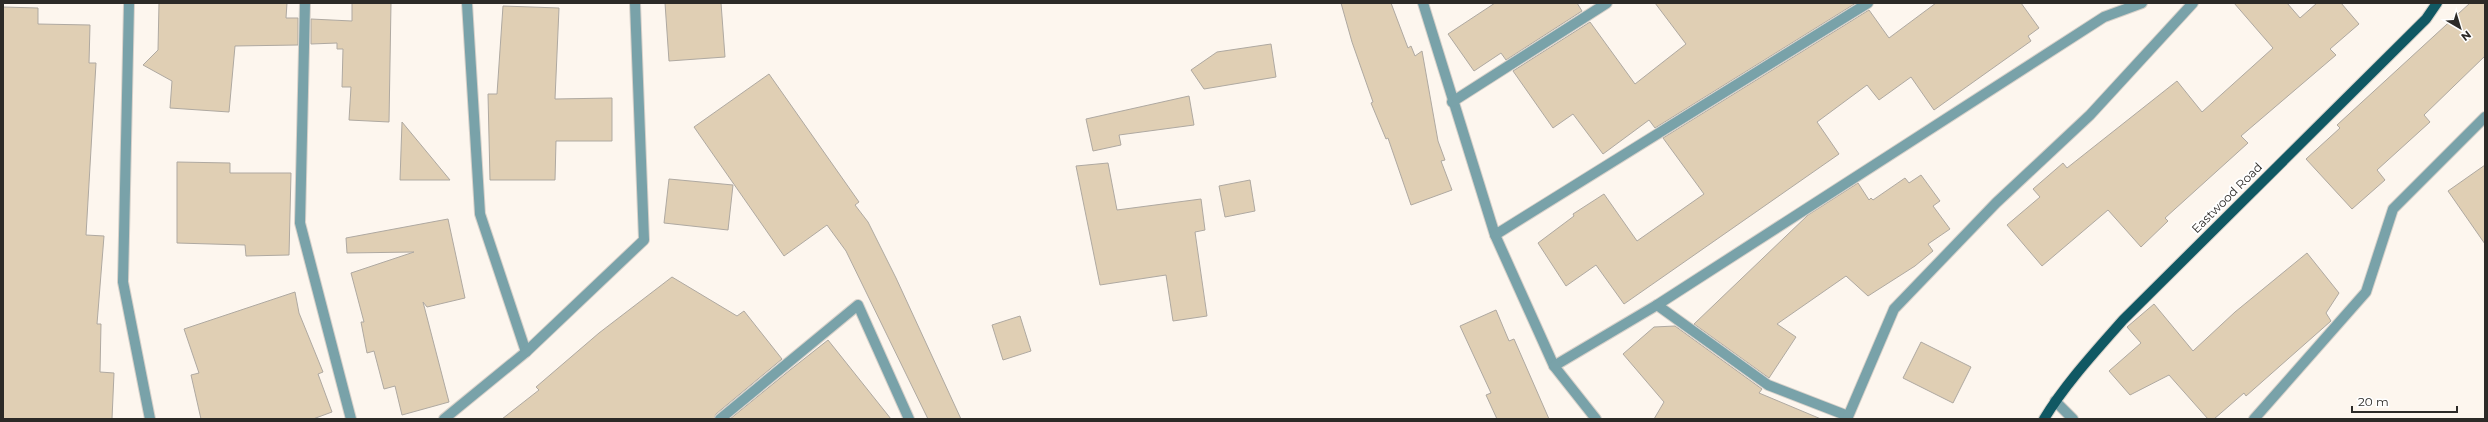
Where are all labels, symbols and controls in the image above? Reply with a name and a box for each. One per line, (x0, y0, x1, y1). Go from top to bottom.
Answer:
north arrow (2440, 8, 2480, 48)
text: N (2458, 28, 2474, 44)
street label: Eastwood Road (2188, 159, 2265, 236)
scale bar (2352, 388, 2457, 414)
text: 20 m (2358, 394, 2389, 409)

